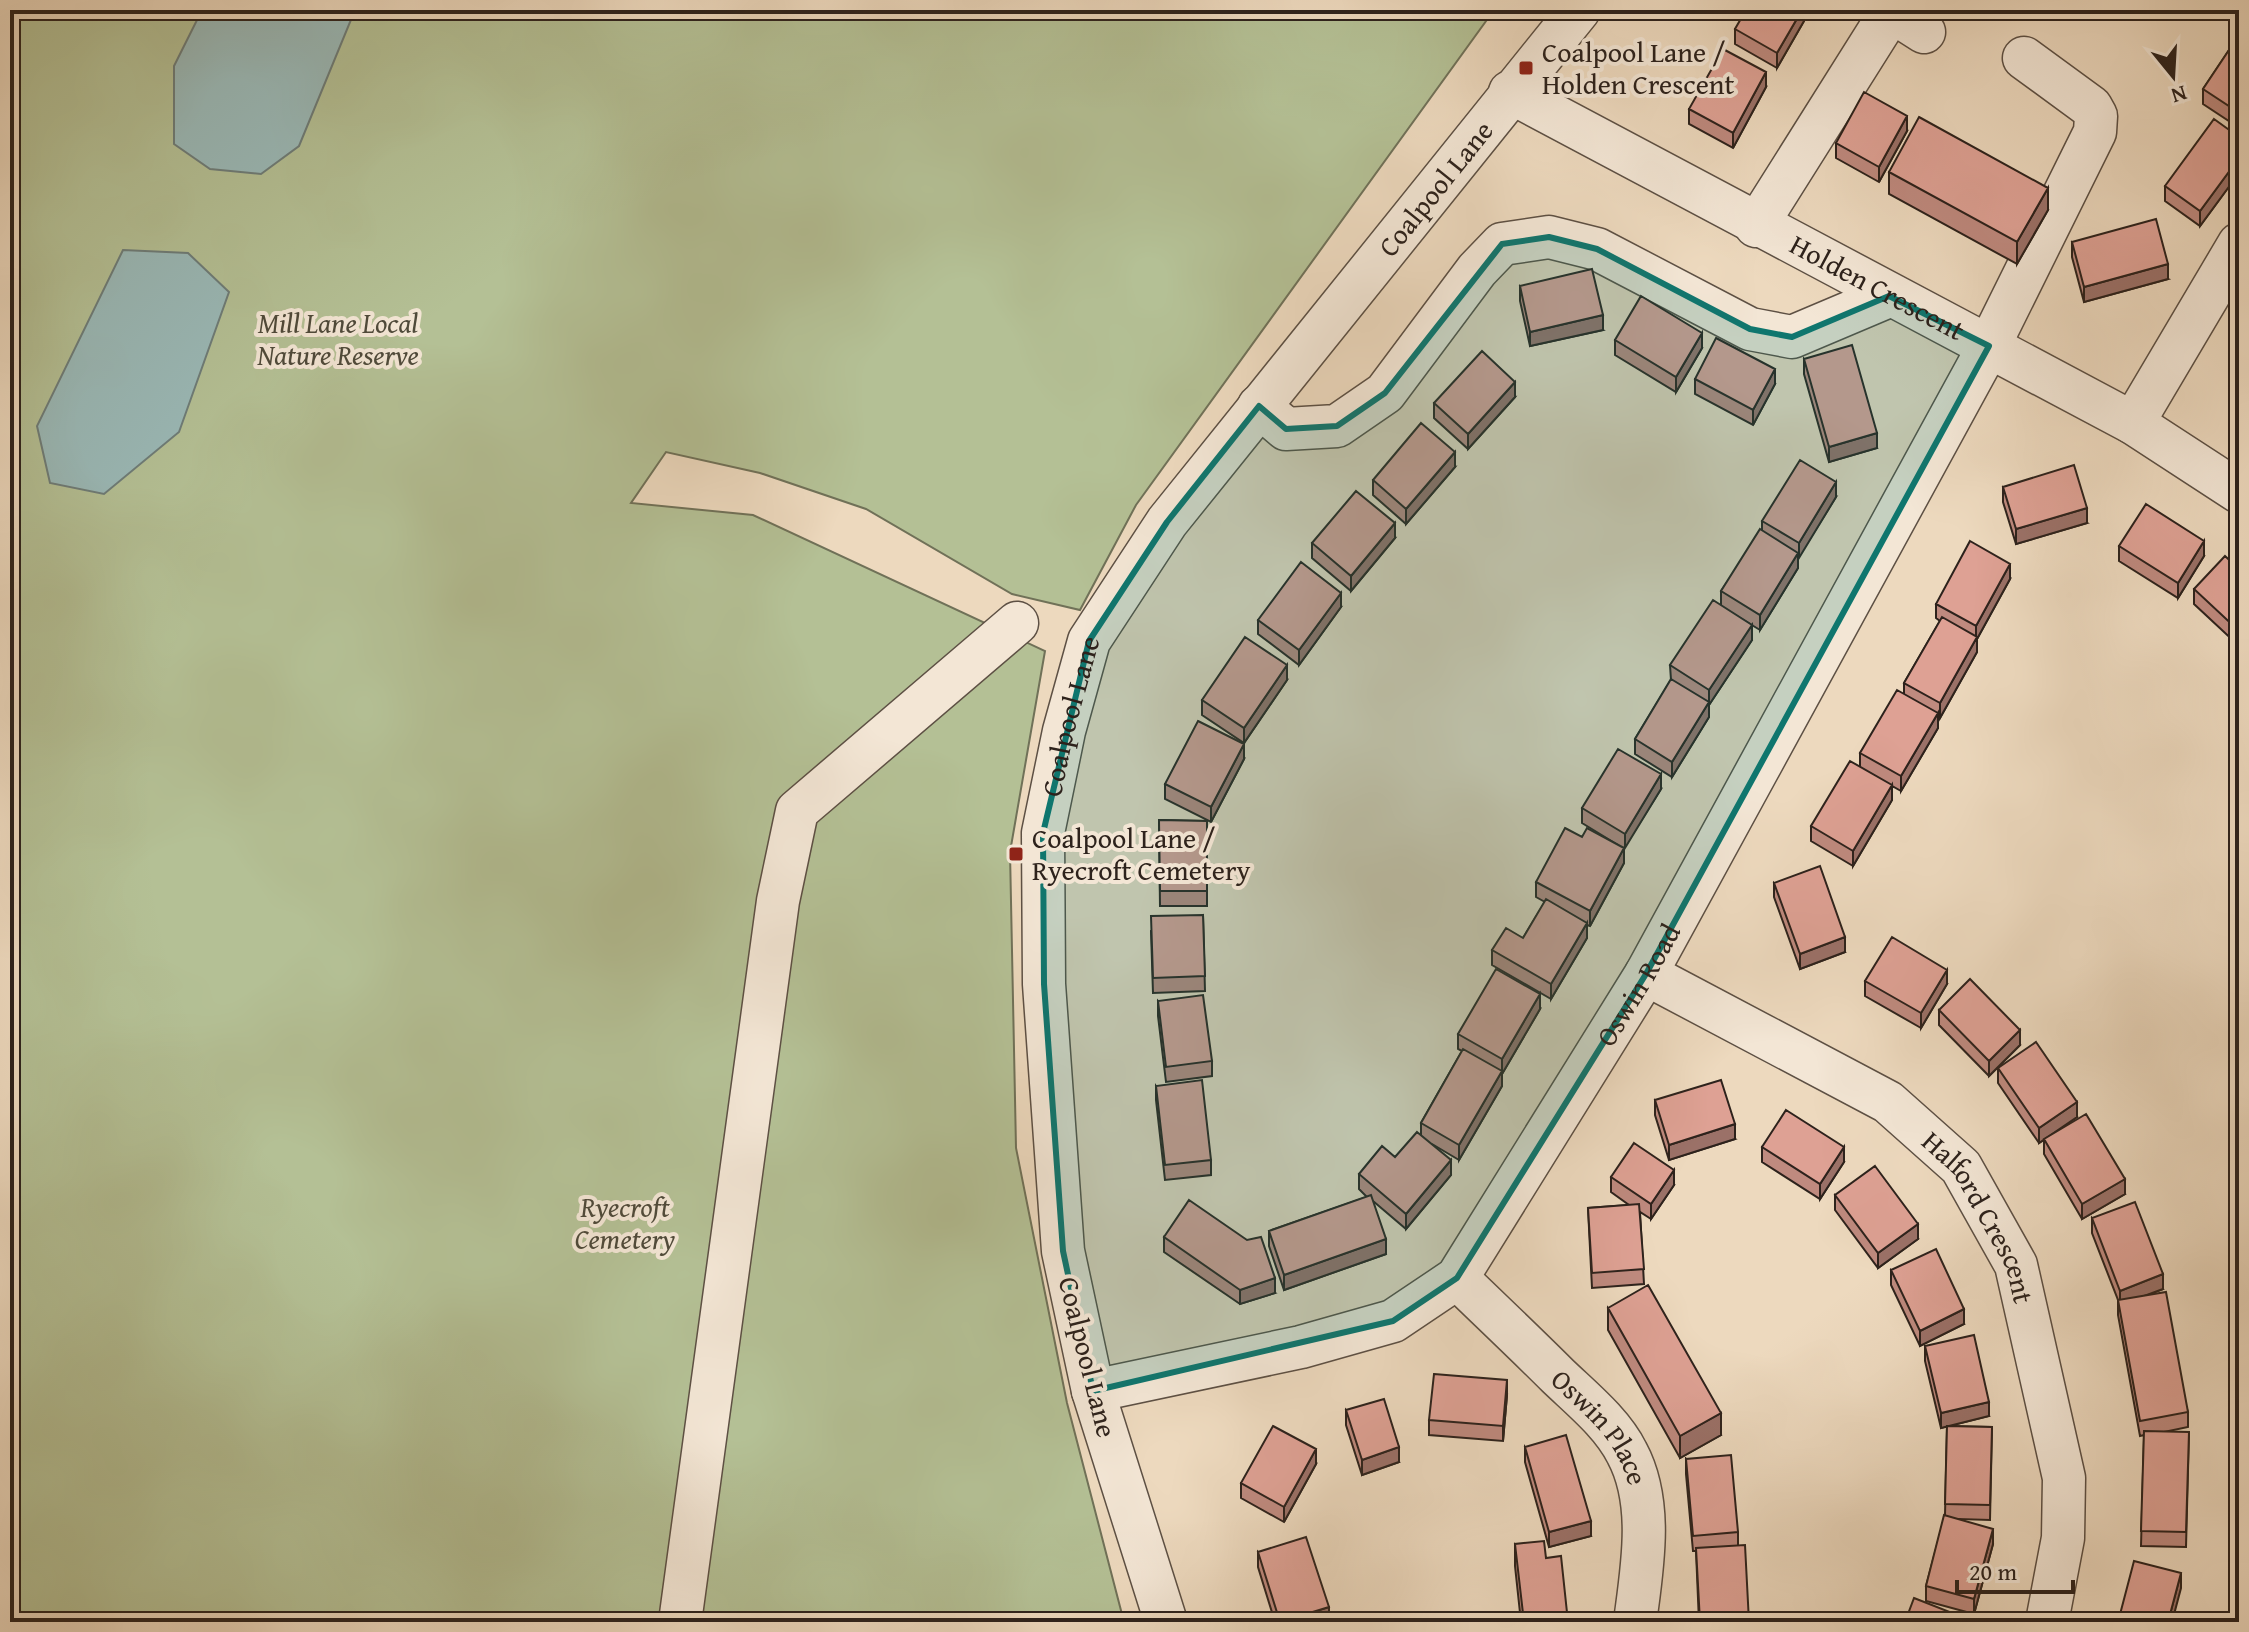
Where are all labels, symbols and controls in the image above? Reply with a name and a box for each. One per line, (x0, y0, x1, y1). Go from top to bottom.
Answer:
place label: Coalpool Lane / Holden Crescent (1542, 31, 1735, 104)
north arrow (2133, 36, 2213, 116)
marker: Coalpool Lane / Holden Crescent (1517, 59, 1535, 77)
text: N (2167, 78, 2191, 113)
street label: Coalpool Lane (1368, 111, 1502, 265)
street label: Holden Crescent (1783, 223, 1972, 350)
park label: Mill Lane Local Nature Reserve (256, 302, 419, 375)
street label: Coalpool Lane (1030, 631, 1109, 800)
place label: Coalpool Lane / Ryecroft Cemetery (1032, 817, 1250, 890)
marker: Coalpool Lane / Ryecroft Cemetery (1007, 845, 1025, 863)
street label: Oswin Road (1585, 916, 1690, 1054)
street label: Halford Crescent (1913, 1121, 2045, 1307)
park label: Ryecroft Cemetery (575, 1186, 675, 1259)
street label: Coalpool Lane (1049, 1272, 1128, 1441)
street label: Oswin Place (1542, 1359, 1659, 1489)
scale bar (1957, 1544, 2073, 1594)
text: 20 m (1969, 1554, 2017, 1589)

